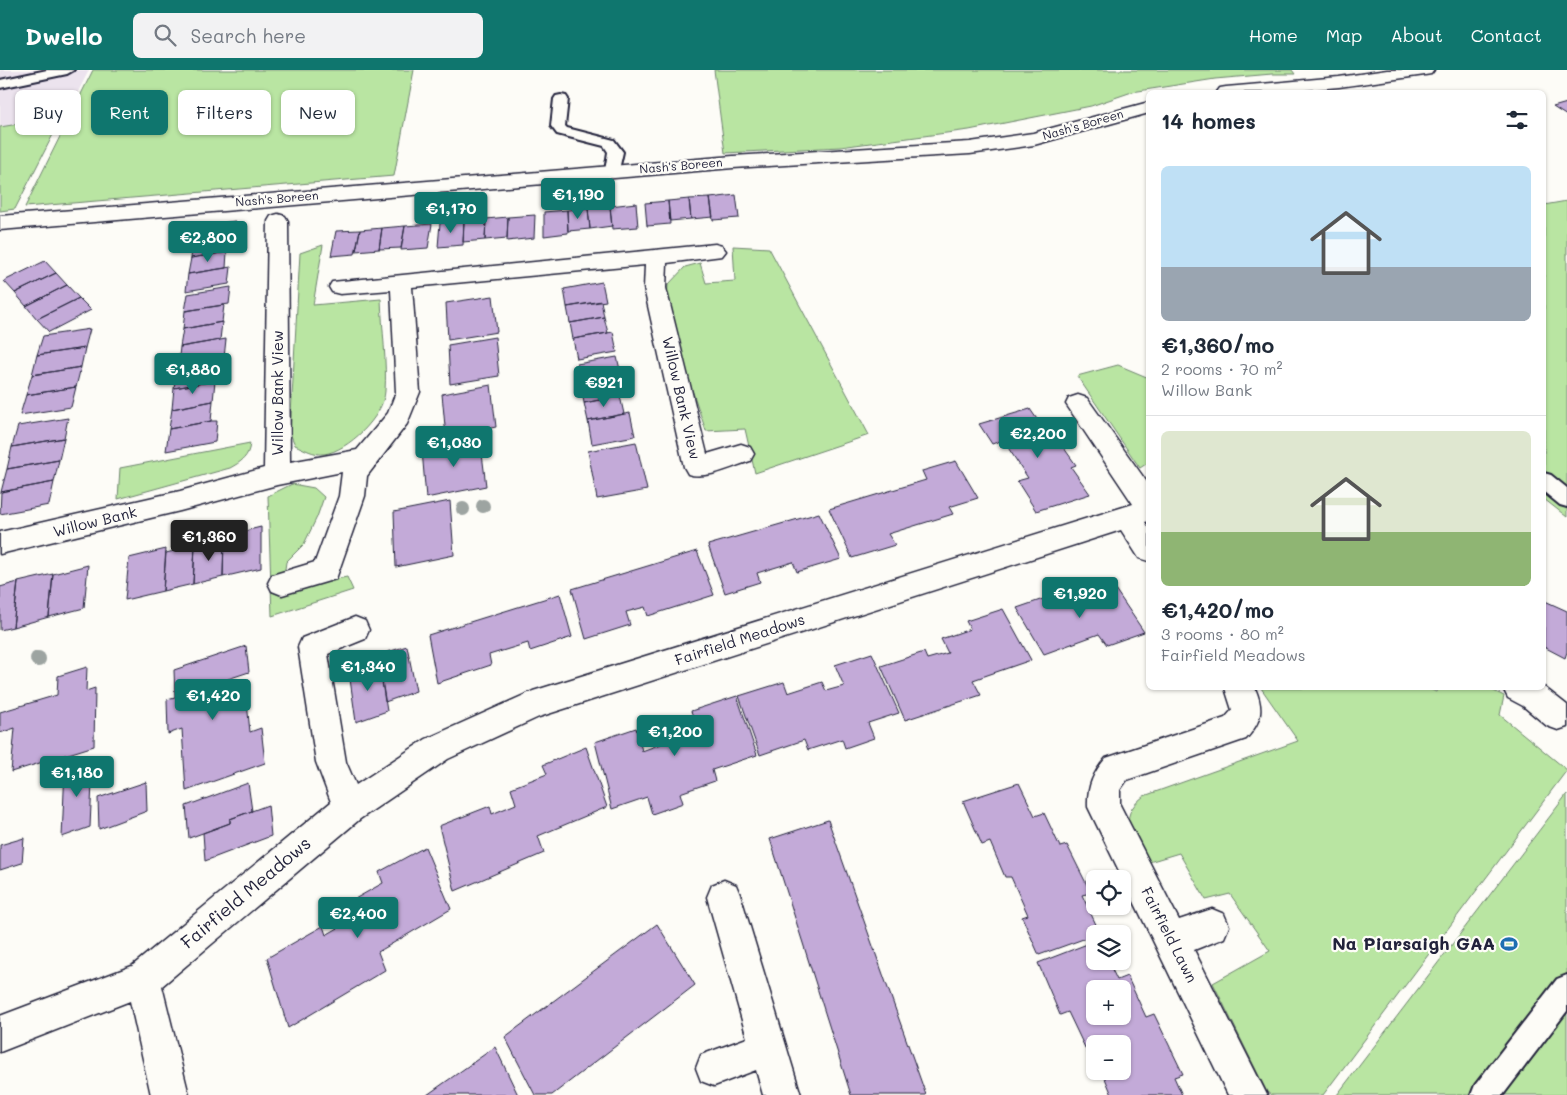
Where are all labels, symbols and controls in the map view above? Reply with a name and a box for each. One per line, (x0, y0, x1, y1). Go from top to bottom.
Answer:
search box (133, 13, 483, 58)
text: Dwello (25, 20, 103, 51)
icon: search (151, 21, 179, 49)
text: Search here (191, 23, 306, 48)
text: Home (1249, 23, 1298, 47)
text: Map (1326, 23, 1362, 47)
text: About (1390, 23, 1443, 47)
text: Contact (1471, 23, 1542, 47)
chip: Buy (15, 90, 81, 135)
chip: Rent (91, 90, 168, 135)
chip: Filters (178, 90, 271, 135)
chip: New (281, 90, 355, 135)
street label: Nash's Boreen (1040, 105, 1125, 143)
icon: filters (1503, 106, 1531, 134)
text: 14 homes (1161, 107, 1256, 134)
street label: Nash's Boreen (639, 153, 723, 177)
pin: €1,190 (537, 178, 619, 220)
text: €1,190 (552, 183, 604, 204)
street label: Nash's Boreen (235, 186, 319, 210)
pin: €1,170 (410, 191, 492, 234)
text: €1,170 (425, 197, 477, 218)
icon: home (1301, 198, 1391, 288)
pin: €2,800 (167, 220, 249, 263)
text: €2,800 (179, 226, 237, 247)
street label: Willow Bank View (267, 330, 287, 456)
text: €1,360/mo (1161, 331, 1274, 358)
street label: Willow Bank View (658, 334, 706, 461)
pin: €1,880 (152, 352, 234, 395)
text: €1,880 (165, 358, 221, 379)
text: 2 rooms · 70 m² (1161, 358, 1282, 379)
pin: €921 (574, 366, 634, 408)
text: €921 (585, 371, 623, 392)
text: Willow Bank (1161, 379, 1252, 400)
pin: €2,200 (997, 416, 1079, 459)
text: €2,200 (1010, 422, 1066, 443)
pin: €1,030 (413, 426, 495, 468)
text: €1,030 (426, 431, 482, 452)
icon: home (1301, 464, 1391, 554)
street label: Willow Bank (51, 501, 139, 541)
pin: €1,360 (168, 520, 250, 562)
text: €1,360 (182, 525, 236, 546)
pin: €1,920 (1039, 576, 1121, 619)
text: €1,920 (1053, 582, 1107, 603)
text: €1,420/mo (1161, 596, 1274, 623)
street label: Fairfield Meadows (672, 609, 807, 670)
text: 3 rooms · 80 m² (1161, 623, 1284, 644)
text: Fairfield Meadows (1161, 644, 1306, 665)
pin: €1,340 (327, 650, 409, 692)
text: €1,340 (340, 655, 396, 676)
pin: €1,420 (172, 678, 254, 721)
text: €1,420 (186, 684, 240, 705)
pin: €1,200 (634, 714, 716, 757)
text: €1,200 (648, 720, 702, 741)
pin: €1,180 (36, 756, 118, 798)
text: €1,180 (51, 761, 103, 782)
street label: Fairfield Meadows (175, 831, 315, 954)
map controls (1086, 870, 1131, 1080)
button: locate (1086, 870, 1131, 915)
street label: Fairfield Lawn (1137, 883, 1203, 986)
pin: €2,400 (317, 896, 399, 939)
text: €2,400 (329, 902, 387, 923)
button: layers (1086, 925, 1131, 970)
place label: Na Piarsaigh GAA (1332, 931, 1495, 955)
sports icon: Na Piarsaigh GAA (1499, 934, 1519, 954)
button: + (1086, 980, 1131, 1025)
button: − (1086, 1035, 1131, 1080)

